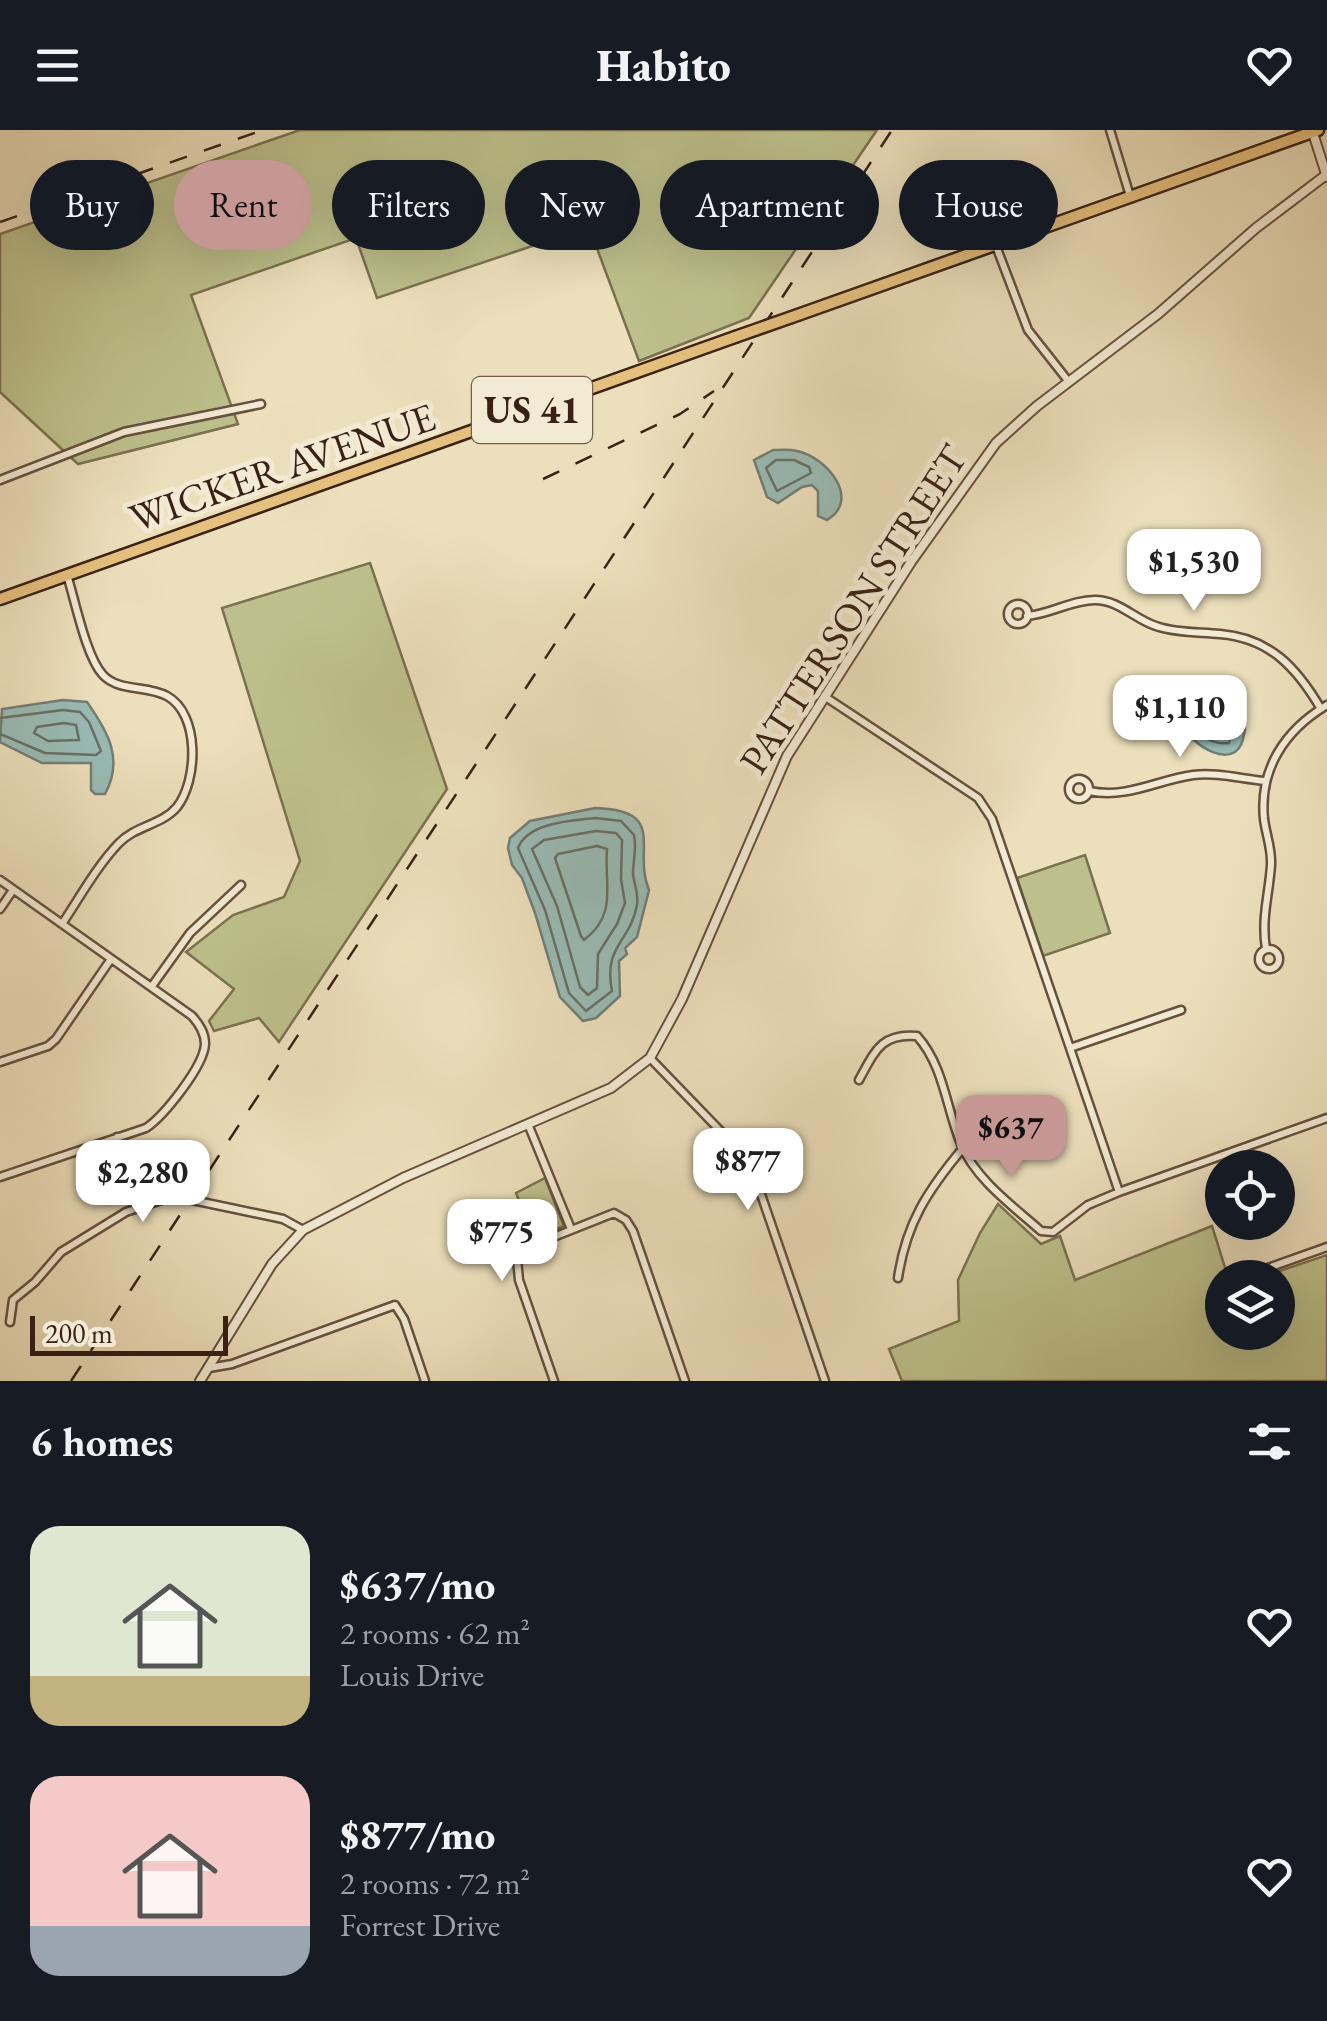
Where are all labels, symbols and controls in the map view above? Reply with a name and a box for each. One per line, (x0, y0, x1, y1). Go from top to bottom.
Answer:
text: Habito (596, 36, 731, 94)
icon: menu (30, 38, 85, 93)
icon: heart (1242, 38, 1297, 93)
chip: Buy (30, 160, 154, 250)
chip: Rent (174, 160, 312, 250)
chip: Filters (332, 160, 485, 250)
chip: New (505, 160, 640, 250)
chip: Apartment (660, 160, 879, 250)
chip: House (899, 160, 1058, 250)
road number: US 41 (472, 377, 592, 443)
street label: WICKER AVENUE (122, 390, 442, 544)
street label: PATTERSON STREET (727, 435, 979, 783)
pin: $1,530 (1113, 529, 1275, 614)
text: $1,530 (1149, 540, 1239, 582)
pin: $1,110 (1099, 675, 1261, 760)
text: $1,110 (1135, 686, 1225, 728)
pin: $637 (952, 1095, 1070, 1180)
text: $637 (978, 1106, 1044, 1148)
pin: $877 (689, 1128, 807, 1213)
text: $877 (715, 1139, 781, 1181)
pin: $2,280 (62, 1140, 224, 1225)
map controls (1205, 1150, 1295, 1350)
button: locate (1205, 1150, 1295, 1240)
text: $2,280 (98, 1151, 188, 1193)
pin: $775 (443, 1199, 561, 1284)
text: $775 (469, 1210, 535, 1252)
button: layers (1205, 1260, 1295, 1350)
scale bar (30, 1311, 228, 1356)
text: 200 m (45, 1315, 113, 1351)
text: 6 homes (30, 1414, 173, 1469)
icon: filters (1242, 1414, 1297, 1469)
text: $637/mo (340, 1557, 496, 1612)
icon: home (110, 1566, 230, 1686)
icon: heart (1242, 1599, 1297, 1654)
text: 2 rooms · 62 m² (340, 1612, 530, 1654)
text: Louis Drive (340, 1654, 484, 1696)
text: $877/mo (340, 1807, 496, 1862)
icon: home (110, 1816, 230, 1936)
icon: heart (1242, 1849, 1297, 1904)
text: 2 rooms · 72 m² (340, 1862, 530, 1904)
text: Forrest Drive (340, 1904, 500, 1946)

